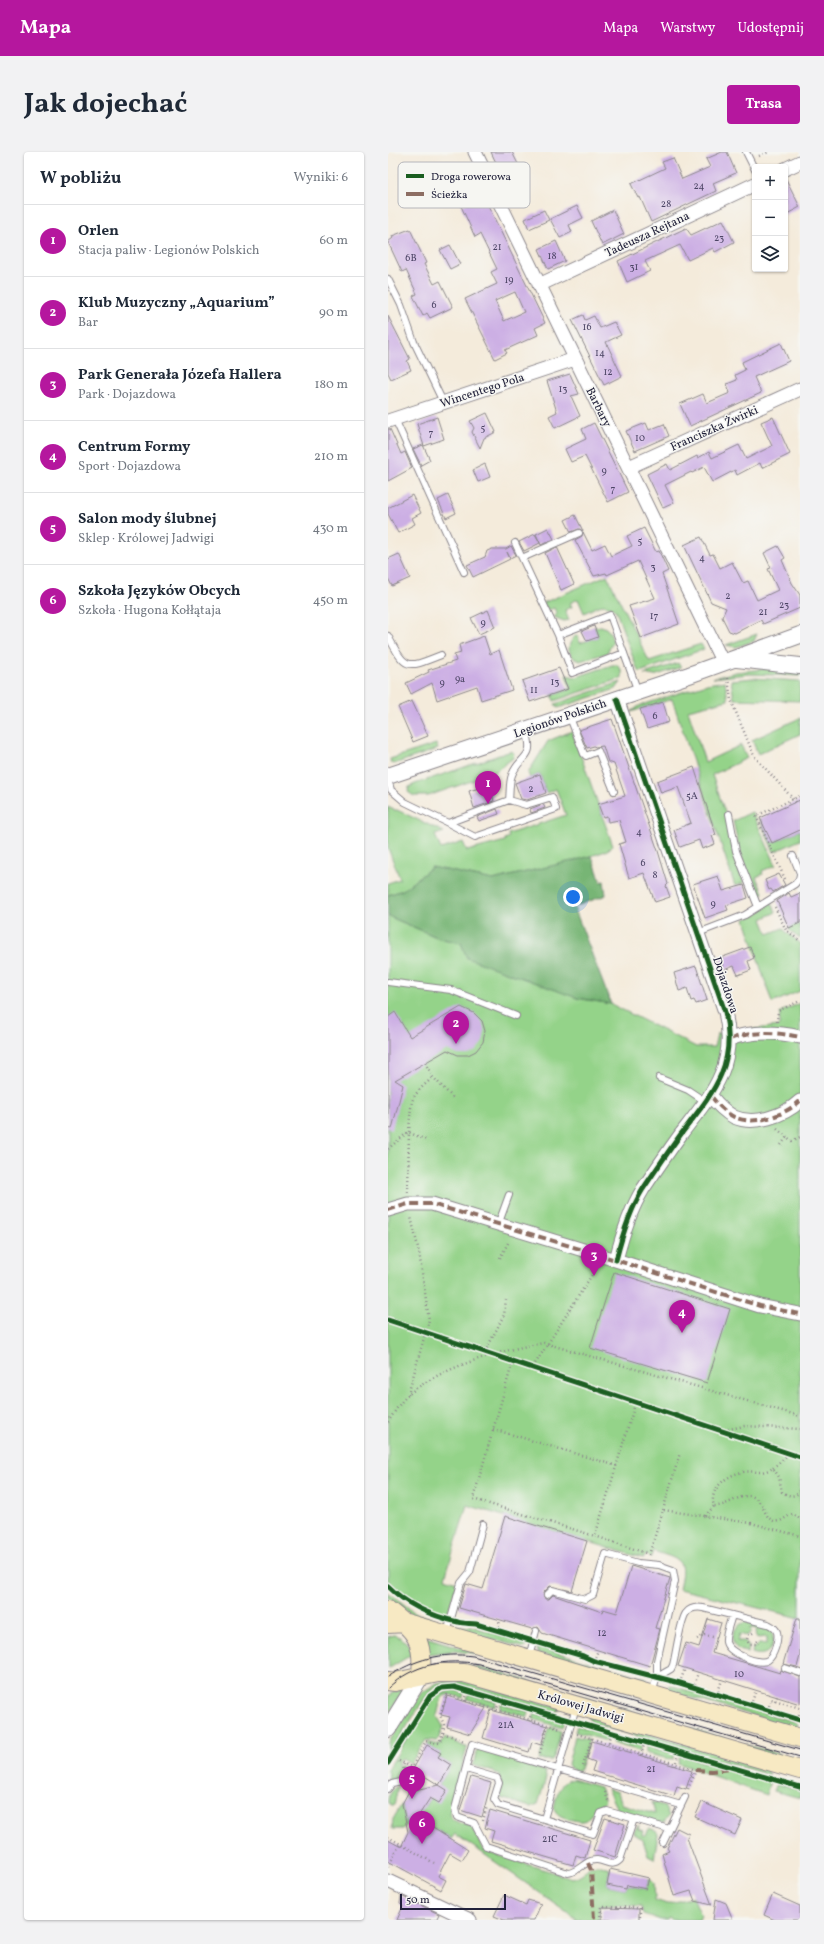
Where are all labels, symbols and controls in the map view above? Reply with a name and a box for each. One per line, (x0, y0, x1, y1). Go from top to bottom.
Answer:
text: Mapa (20, 15, 71, 41)
text: Mapa (603, 19, 638, 38)
text: Warstwy (660, 19, 715, 38)
text: Udostępnij (737, 19, 804, 38)
text: Jak dojechać (24, 85, 187, 124)
button: Trasa (727, 85, 800, 124)
legend (398, 162, 530, 208)
map controls (752, 164, 788, 272)
button: + (752, 164, 788, 200)
text: W pobliżu (40, 167, 121, 190)
text: Wyniki: 6 (294, 169, 348, 187)
text: Droga rowerowa (431, 170, 512, 185)
house number: 24 (693, 179, 705, 193)
text: Ścieżka (431, 188, 468, 203)
house number: 28 (661, 197, 671, 211)
button: − (752, 200, 788, 236)
street label: Tadeusza Rejtana (603, 208, 692, 261)
text: Orlen (78, 221, 119, 242)
house number: 23 (714, 231, 724, 245)
text: 1 (50, 232, 56, 250)
text: 60 m (320, 232, 348, 250)
button: layers (752, 236, 788, 272)
house number: 21 (492, 240, 502, 254)
text: Stacja paliw · Legionów Polskich (78, 242, 259, 260)
house number: 18 (548, 249, 556, 263)
house number: 6B (405, 251, 417, 265)
house number: 31 (629, 260, 639, 274)
house number: 19 (504, 273, 514, 287)
text: Klub Muzyczny „Aquarium” (78, 293, 275, 314)
house number: 6 (431, 298, 437, 312)
text: 2 (50, 304, 56, 322)
text: 90 m (319, 304, 348, 322)
text: Bar (78, 314, 98, 332)
house number: 16 (583, 320, 591, 334)
house number: 14 (595, 346, 605, 360)
text: Park Generała Józefa Hallera (78, 365, 282, 386)
house number: 12 (603, 365, 613, 379)
street label: Wincentego Pola (438, 370, 527, 412)
text: 3 (50, 376, 56, 394)
text: 180 m (314, 376, 348, 394)
house number: 13 (558, 382, 568, 396)
street label: Barbary (582, 385, 615, 431)
text: Park · Dojazdowa (78, 386, 176, 404)
street label: Franciszka Żwirki (668, 402, 761, 455)
house number: 5 (481, 421, 486, 435)
house number: 7 (429, 426, 434, 440)
house number: 10 (635, 431, 645, 445)
text: Centrum Formy (78, 437, 190, 458)
text: 4 (49, 448, 57, 466)
text: 210 m (314, 448, 348, 466)
text: Sport · Dojazdowa (78, 458, 181, 476)
house number: 9 (601, 464, 607, 478)
house number: 7 (611, 482, 616, 496)
text: Salon mody ślubnej (78, 509, 216, 530)
text: 5 (50, 520, 56, 538)
text: 430 m (312, 520, 348, 538)
text: Sklep · Królowej Jadwigi (78, 530, 214, 548)
house number: 5 (638, 534, 643, 548)
house number: 4 (699, 551, 705, 565)
house number: 3 (650, 560, 656, 574)
text: Szkoła Języków Obcych (78, 581, 241, 602)
house number: 2 (725, 589, 731, 603)
text: 6 (49, 592, 57, 610)
text: 450 m (313, 592, 348, 610)
house number: 23 (779, 598, 789, 612)
text: Szkoła · Hugona Kołłątaja (78, 602, 221, 620)
house number: 21 (758, 605, 768, 619)
house number: 17 (650, 609, 659, 623)
house number: 9 (480, 616, 486, 630)
house number: 9a (455, 672, 465, 686)
house number: 13 (550, 675, 560, 689)
house number: 9 (439, 676, 445, 690)
house number: 11 (530, 683, 538, 697)
street label: Legionów Polskich (512, 696, 609, 742)
house number: 6 (652, 709, 658, 723)
pin: 1 (475, 771, 501, 804)
house number: 2 (528, 782, 534, 796)
house number: 5A (686, 789, 698, 803)
house number: 4 (636, 825, 642, 839)
house number: 6 (640, 856, 646, 870)
house number: 8 (652, 868, 658, 882)
your location (563, 887, 583, 907)
house number: 9 (710, 897, 716, 911)
street label: Dojazdowa (708, 955, 742, 1016)
pin: 2 (443, 1011, 469, 1044)
pin: 3 (581, 1243, 607, 1276)
pin: 4 (669, 1300, 695, 1333)
house number: 12 (597, 1626, 607, 1640)
house number: 10 (734, 1667, 744, 1681)
street label: Królowej Jadwigi (536, 1687, 626, 1727)
house number: 21A (498, 1718, 514, 1732)
house number: 21 (646, 1762, 656, 1776)
pin: 5 (399, 1766, 425, 1799)
pin: 6 (409, 1811, 435, 1844)
house number: 21C (542, 1832, 558, 1846)
scale bar (400, 1892, 506, 1911)
text: 50 m (406, 1893, 430, 1908)

